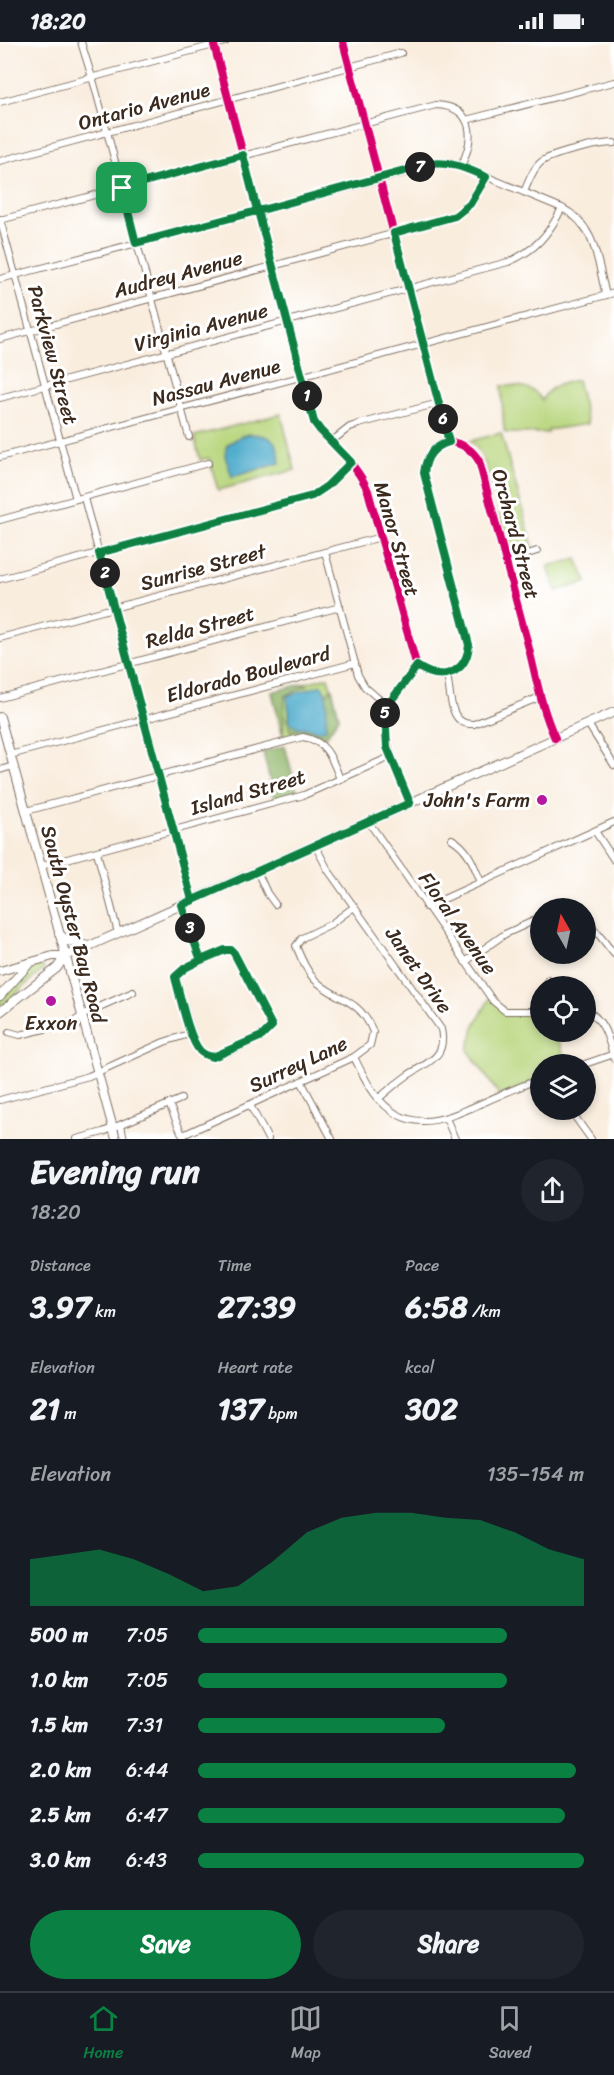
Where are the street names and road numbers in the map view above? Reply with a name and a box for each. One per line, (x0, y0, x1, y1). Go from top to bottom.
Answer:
street label: Ontario Avenue (74, 72, 214, 141)
street label: Audrey Avenue (109, 240, 246, 309)
street label: Parkview Street (17, 281, 88, 429)
street label: Virginia Avenue (130, 293, 272, 362)
street label: Nassau Avenue (148, 348, 285, 416)
street label: Orchard Street (481, 465, 550, 603)
street label: Manor Street (363, 478, 430, 601)
street label: Sunrise Street (136, 534, 271, 601)
street label: Relda Street (142, 596, 259, 659)
street label: Eldorado Boulevard (162, 635, 335, 713)
street label: Island Street (186, 759, 310, 826)
street label: South Oyster Bay Road (30, 821, 117, 1028)
street label: Floral Avenue (409, 864, 506, 982)
street label: Janet Drive (375, 919, 462, 1021)
street label: Surrey Lane (243, 1026, 354, 1103)

